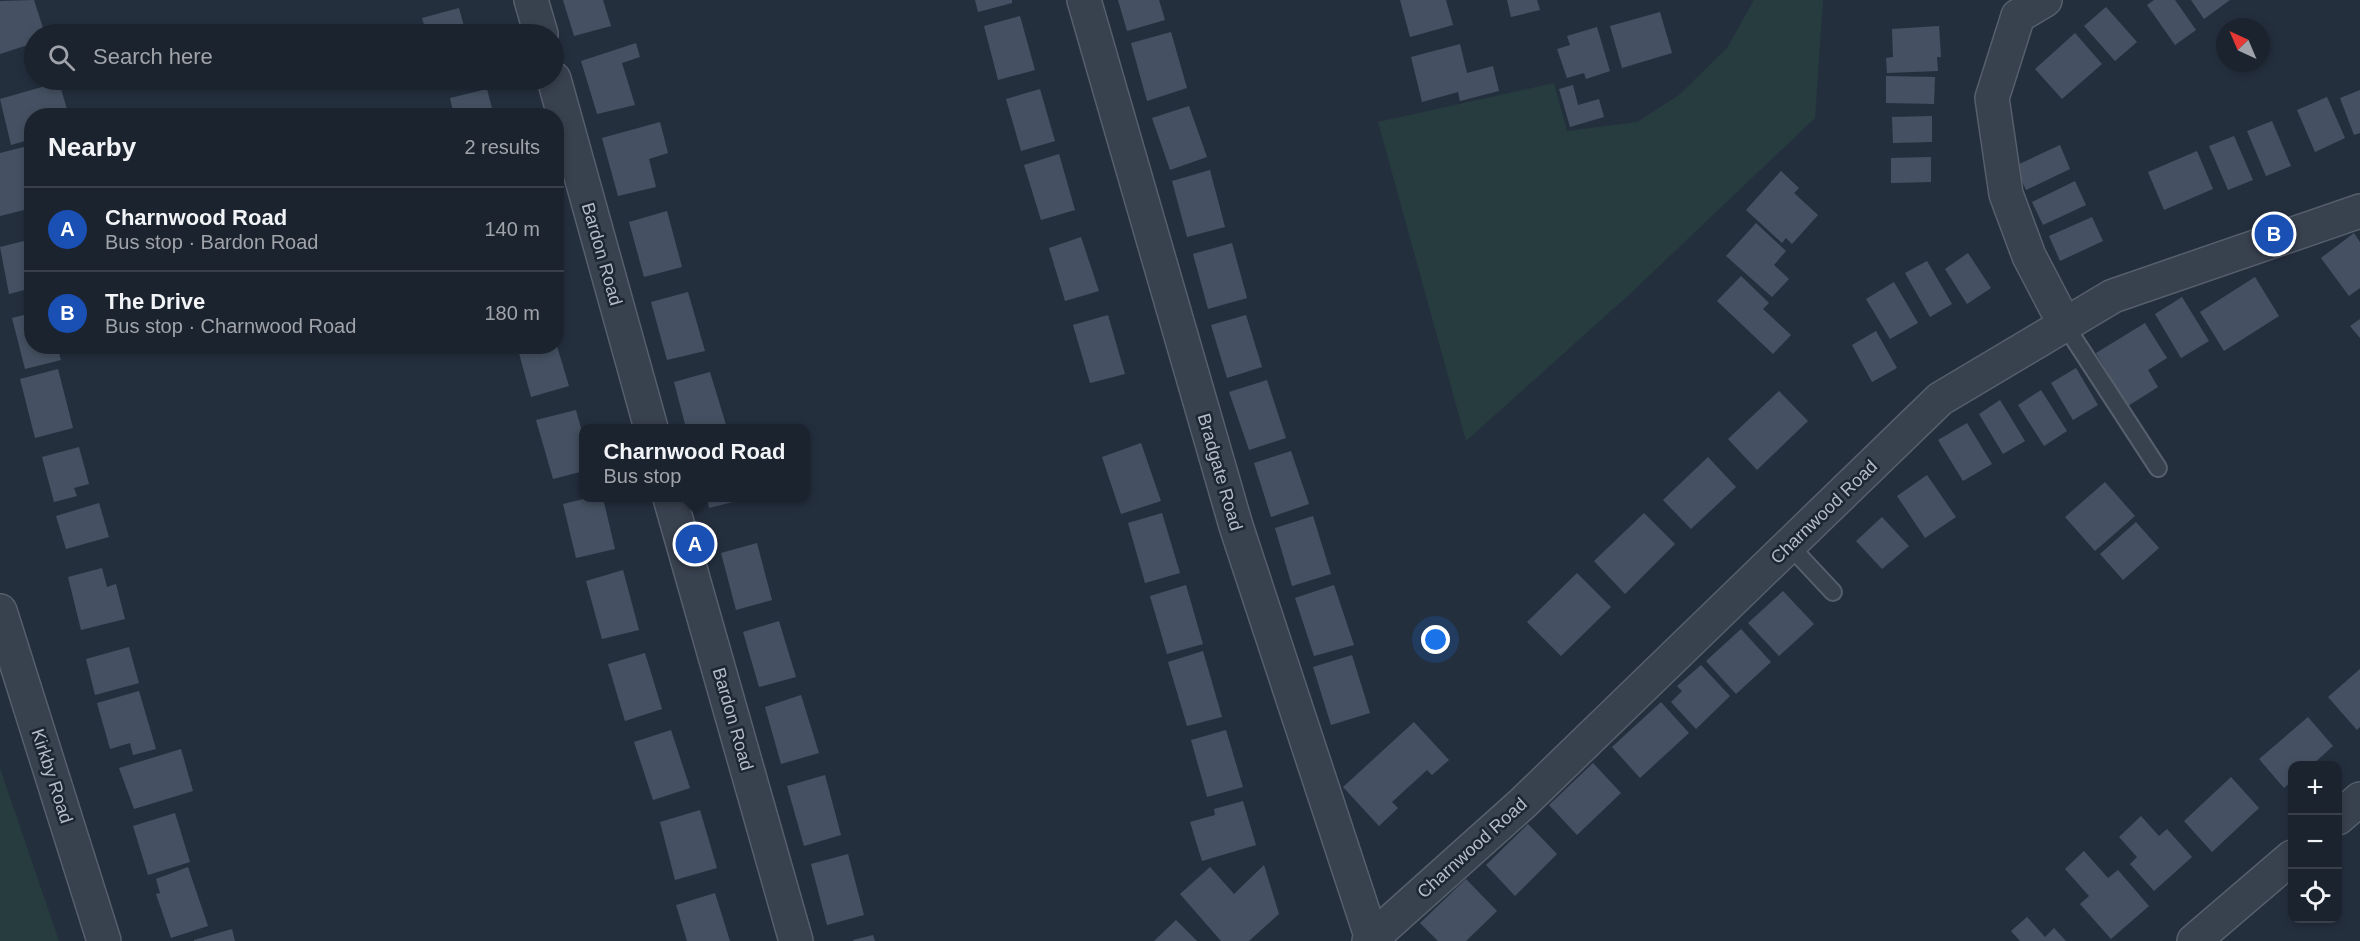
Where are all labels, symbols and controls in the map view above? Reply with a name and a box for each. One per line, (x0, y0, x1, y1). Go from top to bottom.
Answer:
north arrow (2216, 18, 2270, 72)
search box (24, 24, 564, 90)
icon: search (45, 41, 78, 74)
text: Search here (93, 44, 213, 69)
text: Nearby (48, 132, 136, 162)
text: 2 results (464, 136, 540, 158)
street label: Bardon Road (578, 200, 626, 308)
text: Charnwood Road (105, 205, 287, 230)
pin: B (2254, 212, 2294, 256)
text: A (60, 218, 75, 240)
text: 140 m (484, 218, 540, 240)
text: Bus stop · Bardon Road (105, 231, 318, 253)
text: The Drive (105, 289, 205, 314)
text: B (60, 302, 75, 324)
text: 180 m (484, 302, 540, 324)
text: Bus stop · Charnwood Road (105, 315, 356, 337)
street label: Bradgate Road (1194, 411, 1246, 533)
popup (579, 424, 810, 502)
text: Charnwood Road (603, 439, 786, 464)
street label: Charnwood Road (1767, 456, 1881, 568)
text: Bus stop (603, 465, 681, 487)
pin: A (676, 522, 714, 566)
your location (1421, 625, 1450, 654)
street label: Bardon Road (709, 665, 757, 773)
street label: Kirkby Road (27, 726, 77, 826)
map controls (2288, 761, 2342, 923)
button: + (2288, 761, 2342, 815)
street label: Charnwood Road (1413, 794, 1531, 902)
button: − (2288, 815, 2342, 869)
button: locate (2288, 869, 2342, 923)

